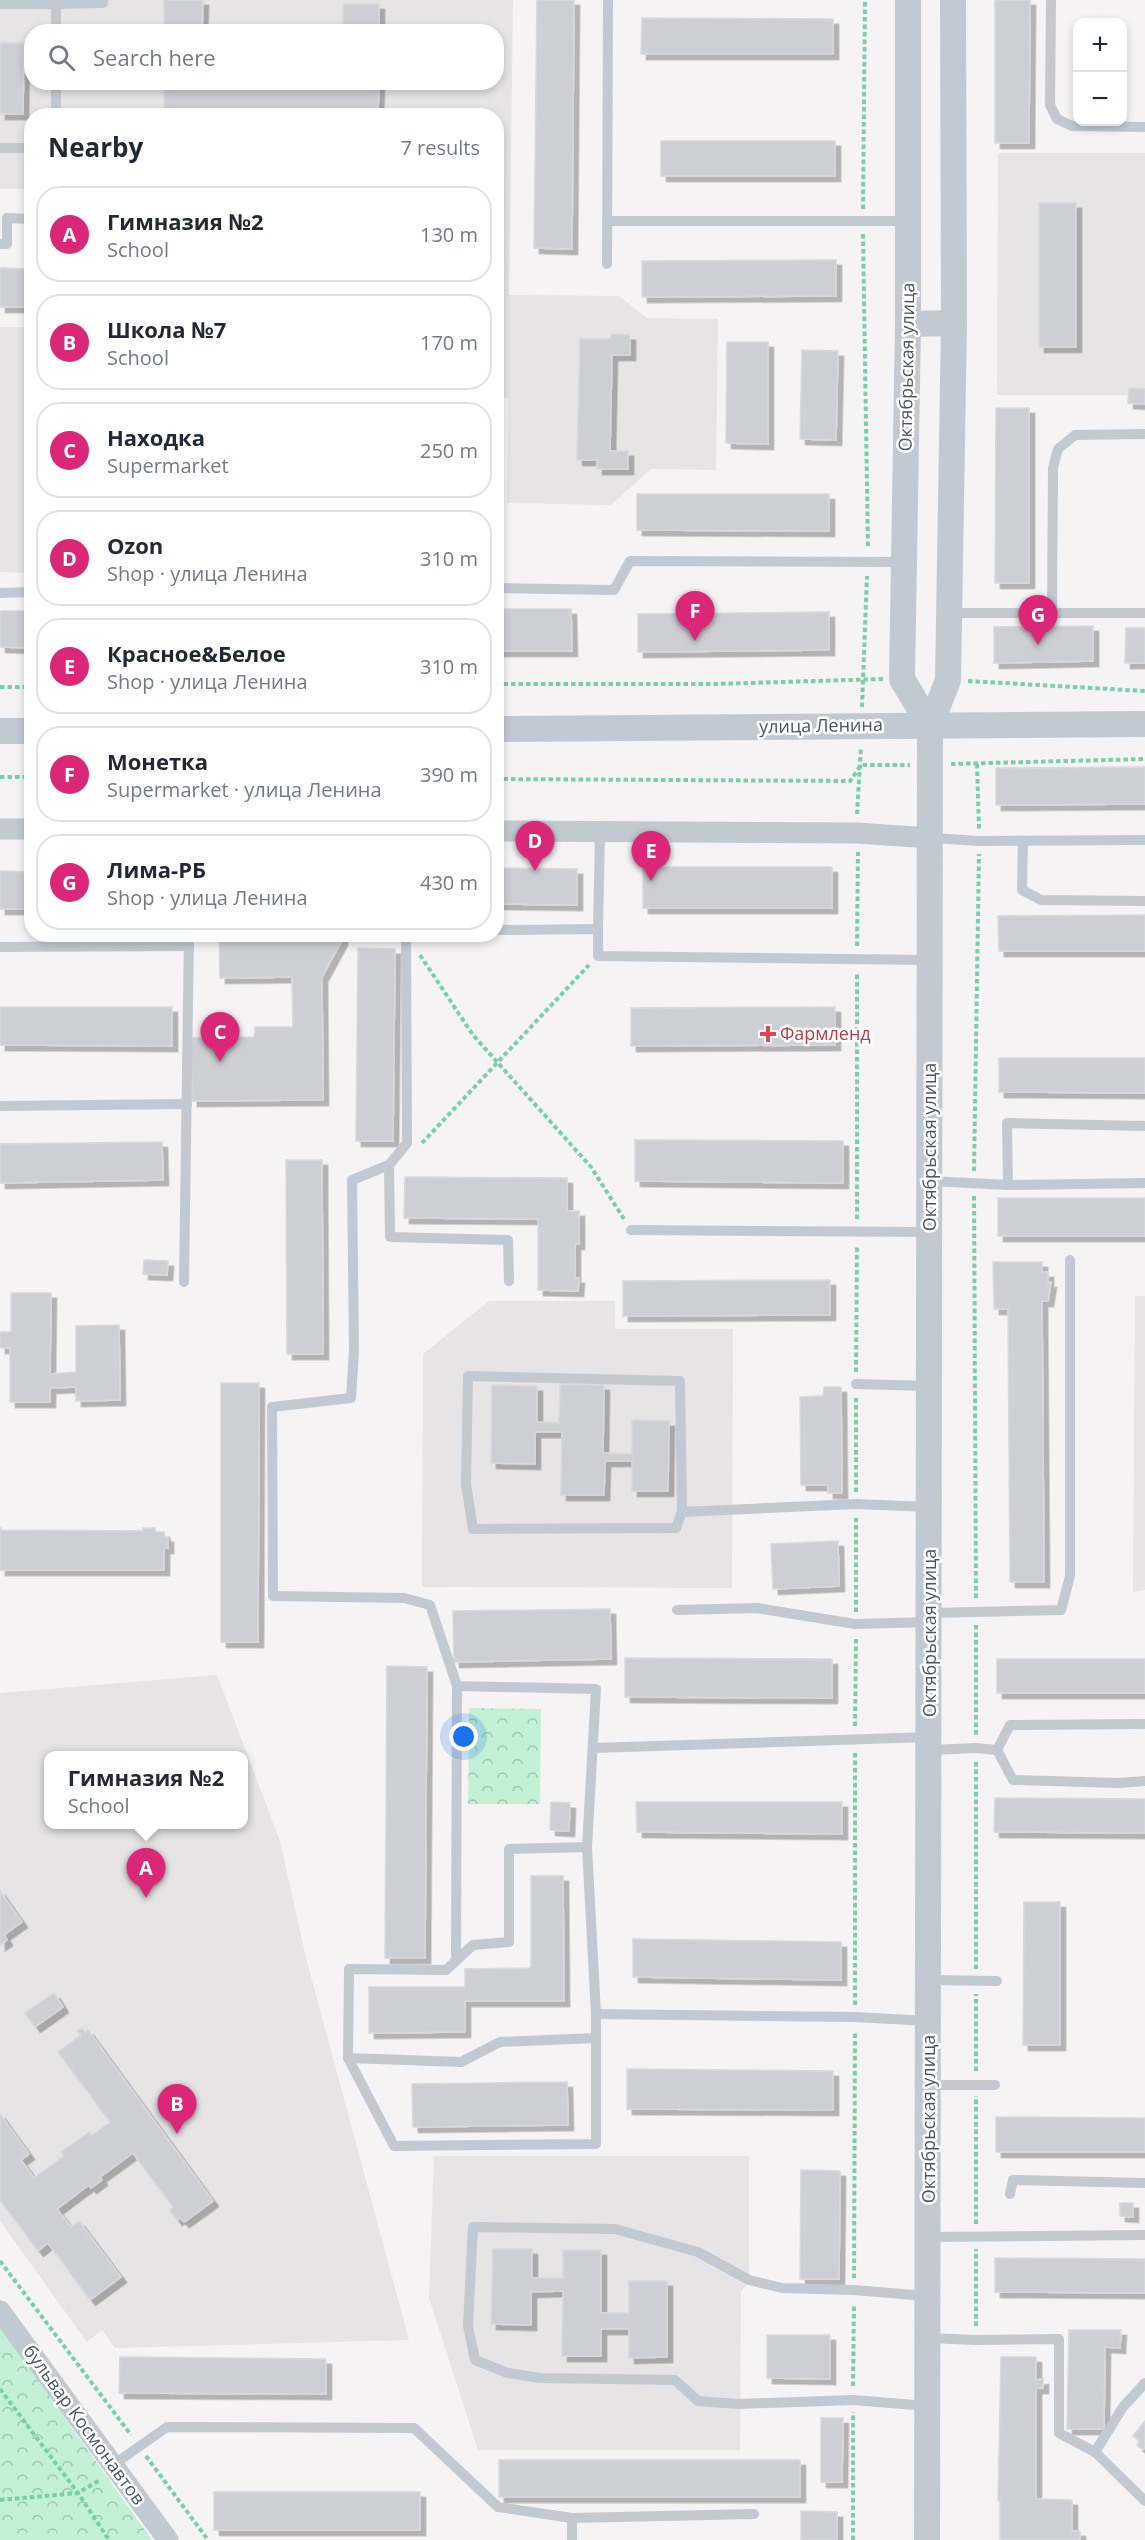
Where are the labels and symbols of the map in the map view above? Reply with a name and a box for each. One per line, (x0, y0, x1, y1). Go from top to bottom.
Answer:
street label: Октябрьская улица (893, 282, 919, 452)
pin: F (676, 592, 714, 641)
pin: G (1018, 596, 1058, 645)
street label: улица Ленина (759, 712, 883, 738)
pin: D (516, 822, 554, 871)
pin: E (632, 832, 670, 881)
pin: C (200, 1012, 240, 1062)
place label: Фармленд (780, 1021, 871, 1045)
marker: Фармленд (761, 1027, 775, 1041)
street label: Октябрьская улица (917, 1063, 941, 1231)
street label: Октябрьская улица (917, 1549, 941, 1717)
your location (449, 1722, 478, 1751)
pin: A (126, 1848, 166, 1898)
street label: Октябрьская улица (916, 2035, 940, 2203)
pin: B (158, 2084, 196, 2134)
street label: бульвар Космонавтов (19, 2339, 151, 2509)

